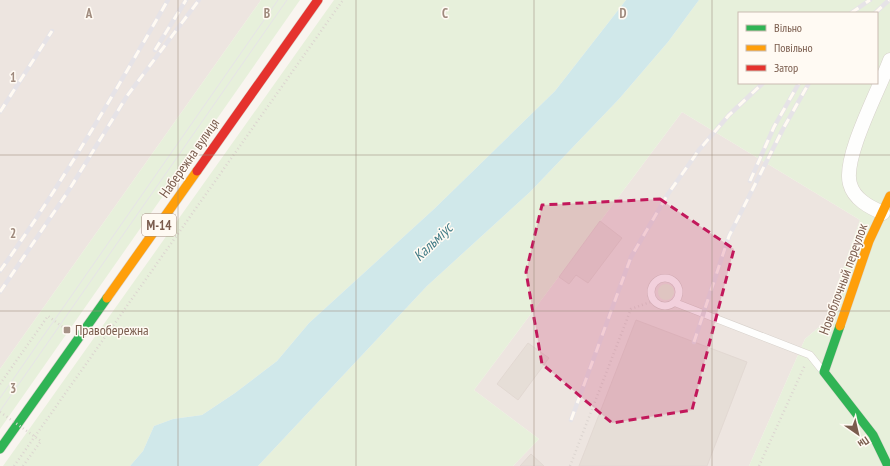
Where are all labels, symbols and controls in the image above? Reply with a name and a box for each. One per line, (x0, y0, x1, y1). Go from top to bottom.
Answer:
text: A (85, 5, 93, 22)
text: B (264, 5, 270, 22)
text: C (442, 5, 448, 22)
text: D (620, 5, 627, 22)
legend (738, 12, 878, 84)
text: Вільно (774, 20, 802, 35)
text: Повільно (774, 40, 813, 55)
text: Затор (774, 60, 798, 75)
text: 1 (10, 69, 16, 86)
street label: Набережна вулиця (155, 115, 223, 201)
road number: М-14 (142, 214, 176, 236)
water label: Кальміус (409, 217, 457, 265)
street label: Новоблочный переулок (815, 220, 872, 337)
text: 2 (10, 225, 16, 242)
place label: Правобережна (75, 321, 149, 339)
marker: Правобережна (62, 325, 72, 335)
text: 3 (10, 380, 16, 397)
north arrow (838, 414, 878, 454)
text: Пн (855, 434, 872, 451)

